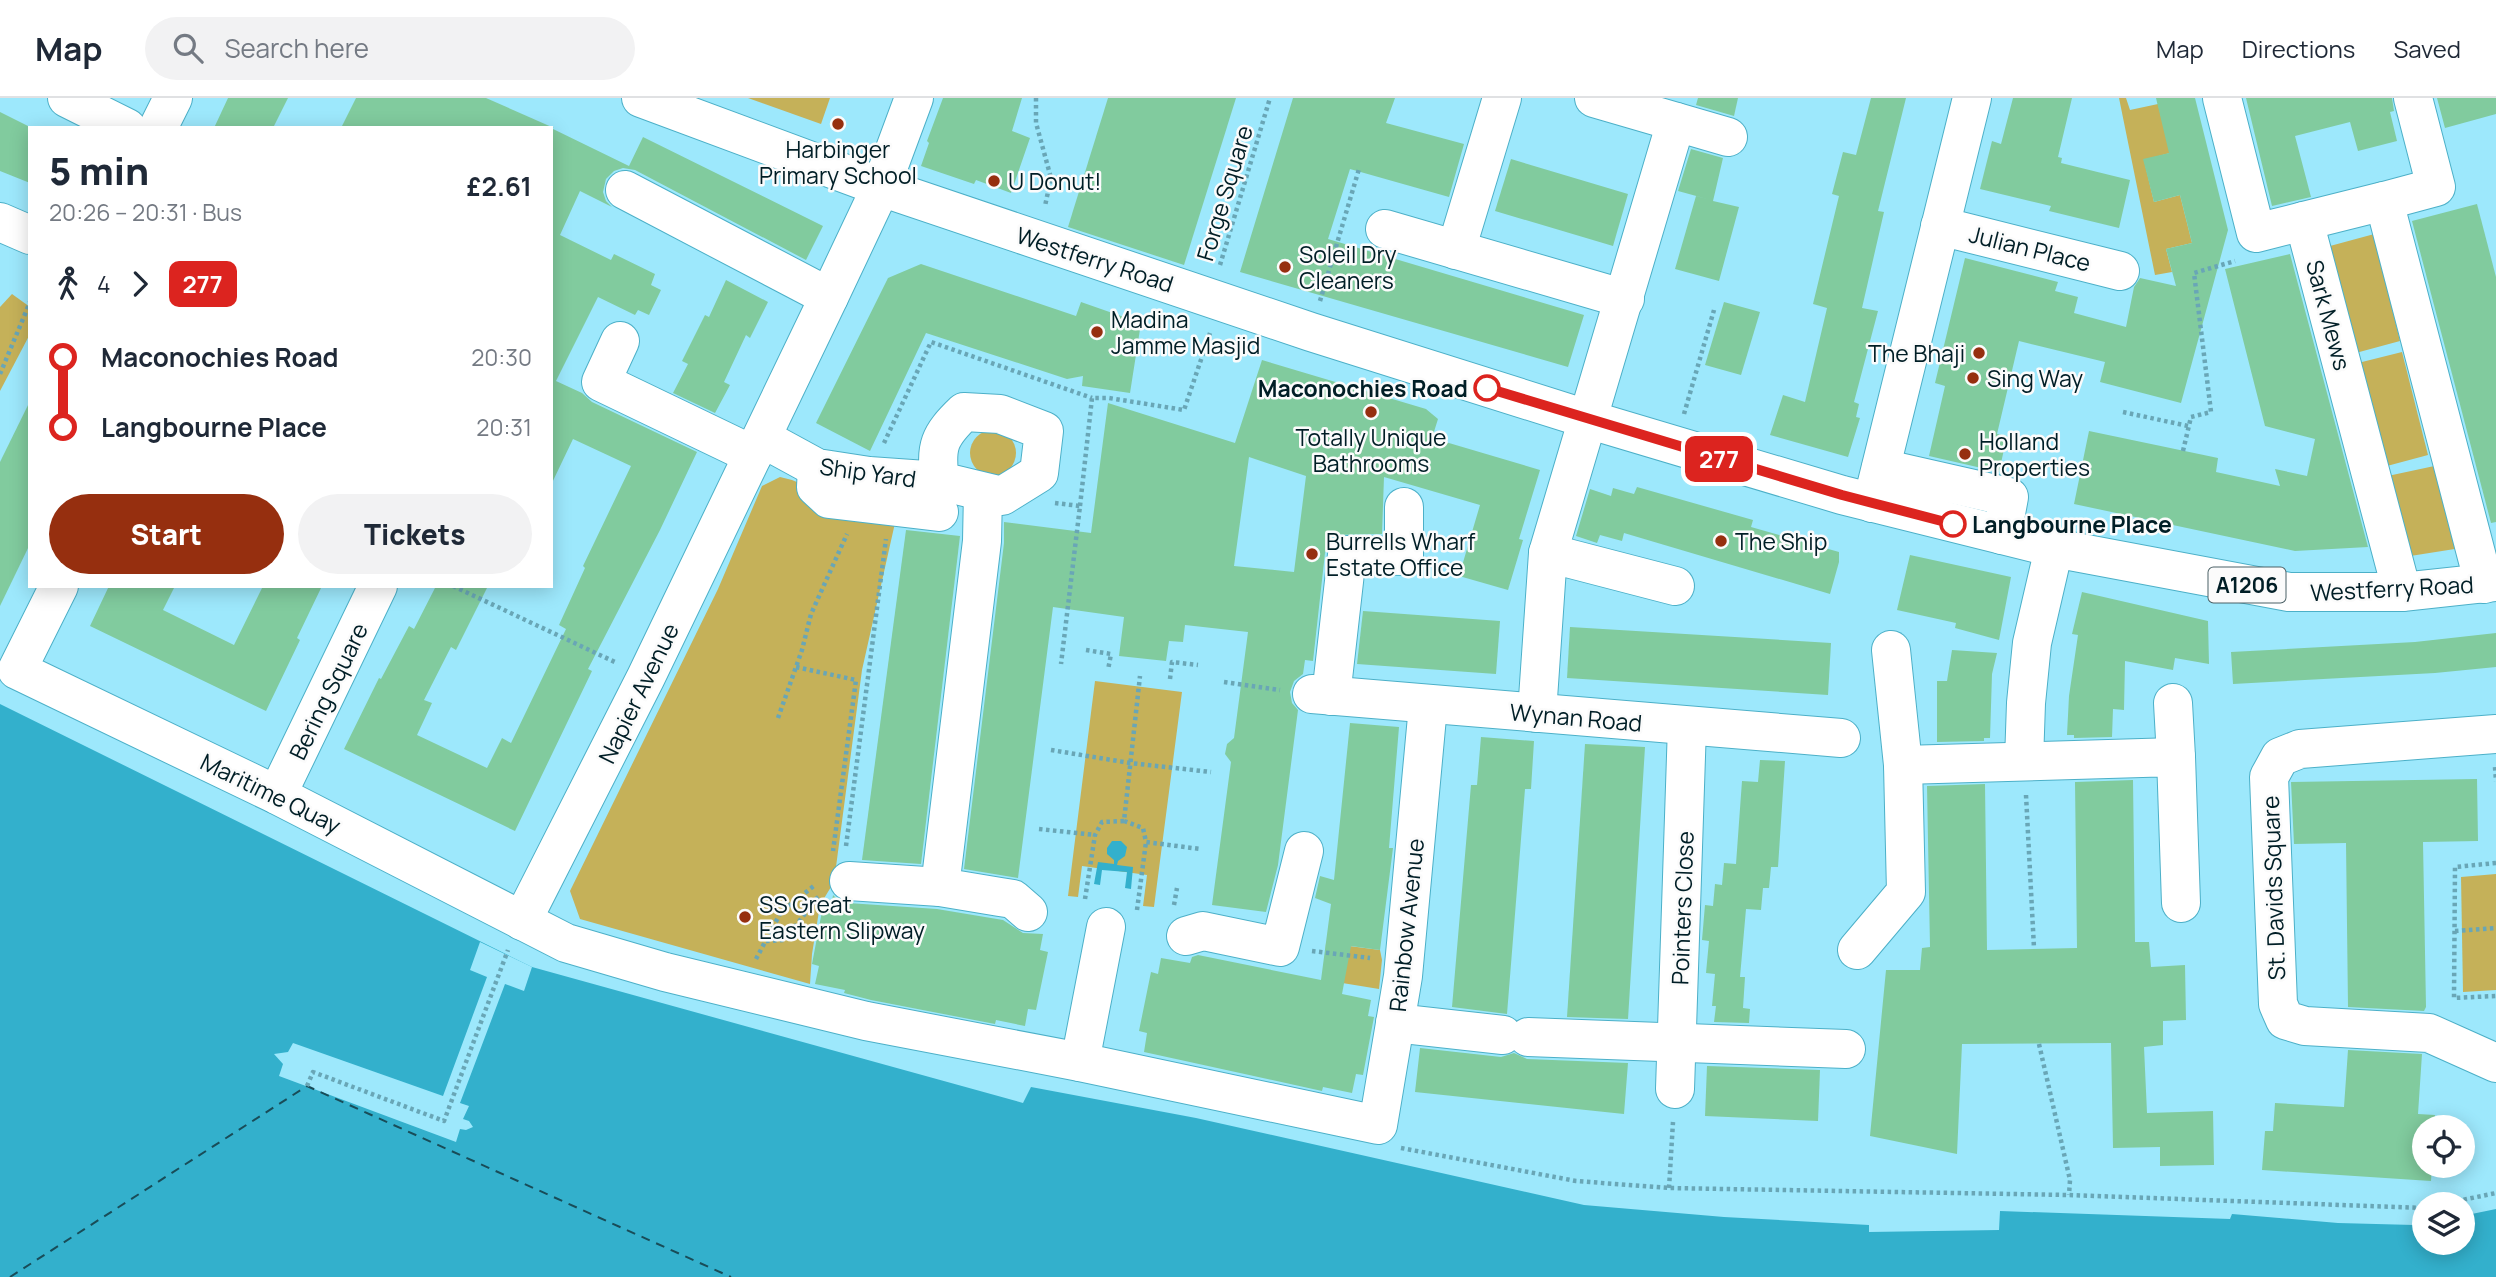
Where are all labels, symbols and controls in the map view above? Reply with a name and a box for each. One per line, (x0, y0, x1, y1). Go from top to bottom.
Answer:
search box (145, 17, 635, 80)
text: Map (35, 26, 103, 71)
icon: search (169, 29, 207, 67)
text: Search here (225, 30, 369, 66)
text: Map (2156, 32, 2204, 65)
text: Directions (2242, 32, 2355, 65)
text: Saved (2393, 32, 2461, 65)
marker: Harbinger Primary School (830, 116, 846, 132)
street label: Forge Square (1188, 121, 1260, 265)
place label: Harbinger Primary School (759, 133, 917, 191)
text: 5 min (49, 144, 149, 196)
place label: U Donut! (1008, 165, 1102, 197)
text: £2.61 (467, 168, 532, 204)
marker: U Donut! (986, 173, 1002, 189)
text: 20:26 – 20:31 · Bus (49, 196, 242, 228)
street label: Julian Place (1966, 217, 2094, 279)
street label: Westferry Road (1012, 218, 1178, 300)
place label: Soleil Dry Cleaners (1299, 238, 1397, 296)
street label: Sark Mews (2299, 256, 2359, 374)
marker: Soleil Dry Cleaners (1277, 259, 1293, 275)
icon: walk (49, 265, 87, 303)
icon: forward (121, 265, 159, 303)
text: 277 (183, 267, 223, 300)
text: 4 (97, 268, 111, 300)
place label: Madina Jamme Masjid (1111, 303, 1260, 361)
marker: Madina Jamme Masjid (1089, 324, 1105, 340)
place label: The Bhaji (1868, 337, 1965, 369)
text: Maconochies Road (101, 339, 339, 375)
text: 20:30 (471, 341, 532, 373)
marker: The Bhaji (1971, 345, 1987, 361)
place label: Sing Way (1987, 362, 2083, 394)
marker: Sing Way (1965, 370, 1981, 386)
place label: Maconochies Road (1258, 372, 1468, 404)
marker: Maconochies Road (1474, 375, 1500, 401)
marker: Totally Unique Bathrooms (1363, 404, 1379, 420)
text: Langbourne Place (101, 409, 327, 445)
text: 20:31 (476, 411, 532, 443)
place label: Totally Unique Bathrooms (1296, 421, 1446, 479)
place label: Holland Properties (1979, 425, 2090, 483)
line badge: 277 (1679, 436, 1759, 482)
text: 277 (1699, 442, 1739, 475)
marker: Holland Properties (1957, 446, 1973, 462)
street label: Ship Yard (818, 449, 918, 495)
button: Start (49, 494, 284, 574)
button: Tickets (298, 494, 532, 574)
place label: Langbourne Place (1972, 508, 2172, 540)
marker: Langbourne Place (1940, 511, 1966, 537)
place label: Burrells Wharf Estate Office (1326, 525, 1475, 583)
place label: The Ship (1735, 525, 1827, 557)
marker: The Ship (1713, 533, 1729, 549)
marker: Burrells Wharf Estate Office (1304, 546, 1320, 562)
road number: A1206 (2208, 568, 2286, 602)
street label: Westferry Road (2309, 568, 2475, 608)
street label: Bering Square (281, 617, 375, 765)
street label: Napier Avenue (590, 617, 686, 769)
street label: Wynan Road (1508, 695, 1644, 739)
street label: Maritime Quay (196, 745, 346, 841)
street label: St. Davids Square (2254, 795, 2292, 981)
street label: Pointers Close (1663, 830, 1701, 986)
street label: Rainbow Avenue (1381, 837, 1431, 1013)
place label: SS Great Eastern Slipway (759, 888, 925, 946)
marker: SS Great Eastern Slipway (737, 909, 753, 925)
map controls (2412, 1115, 2475, 1255)
button: locate (2412, 1115, 2475, 1178)
button: layers (2412, 1192, 2475, 1255)

